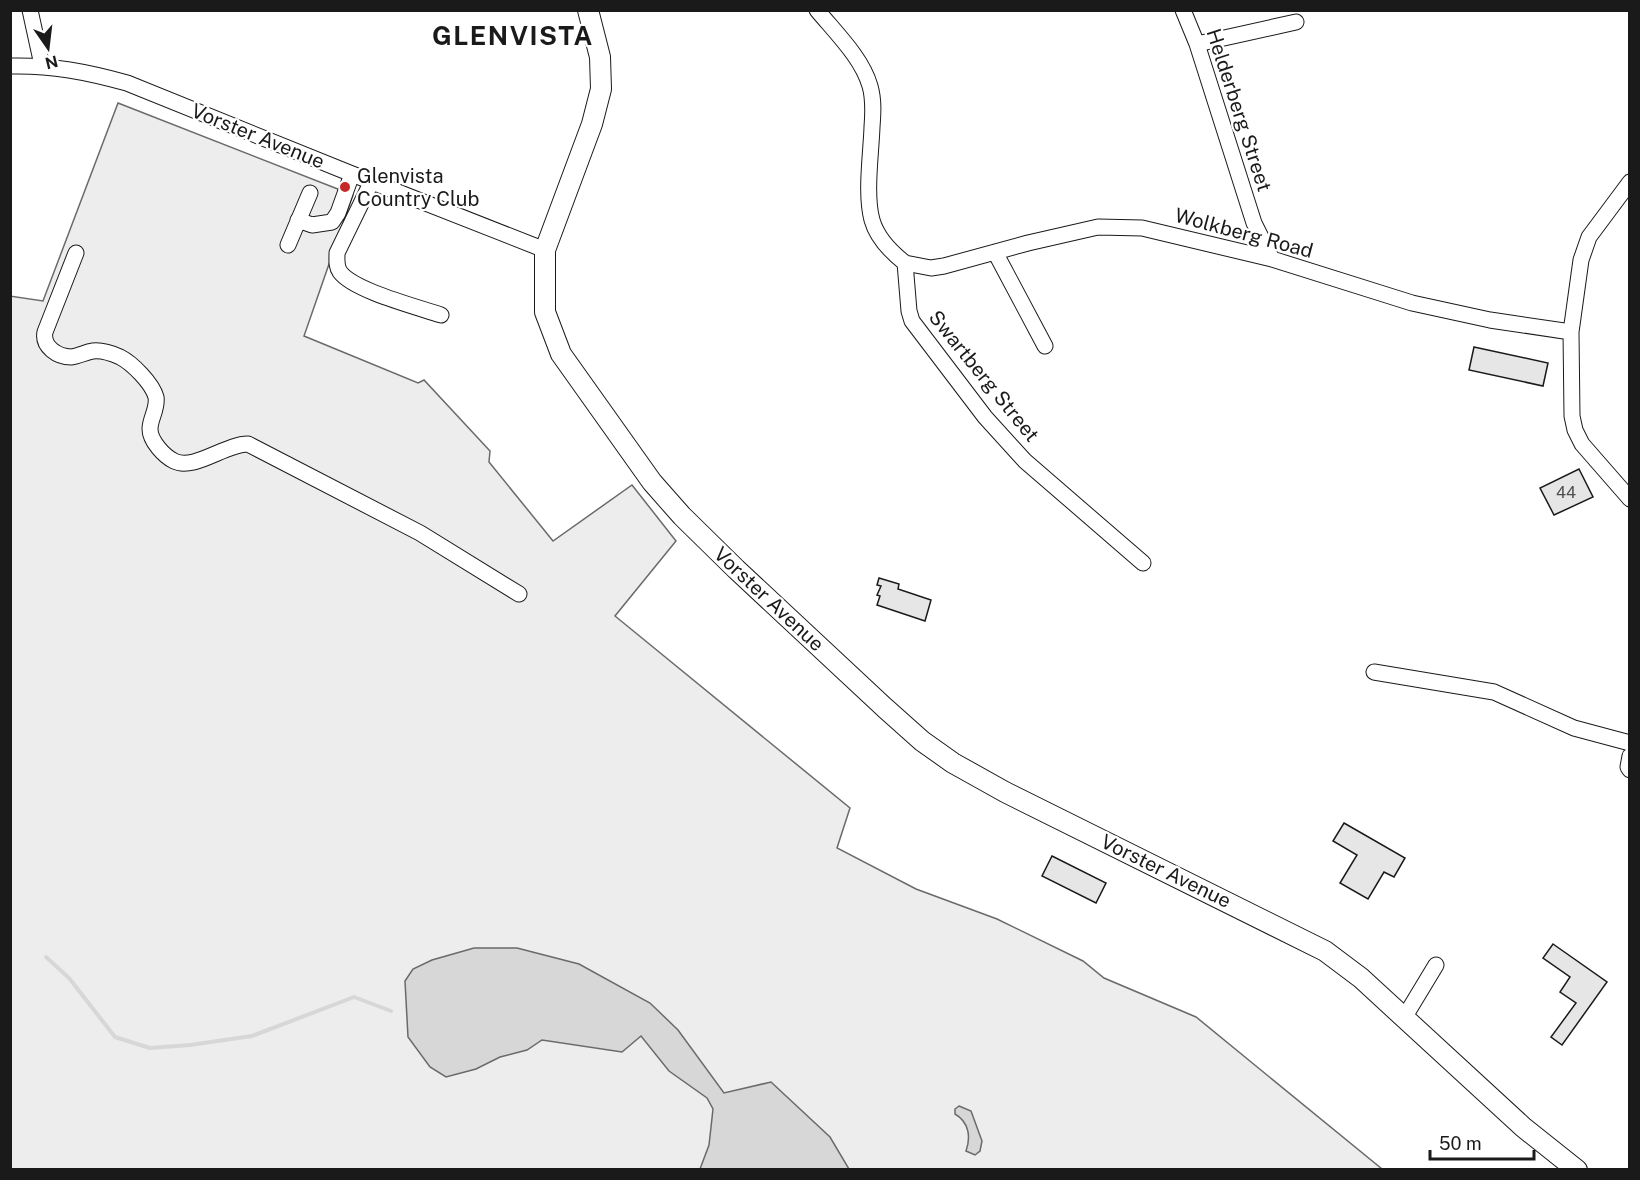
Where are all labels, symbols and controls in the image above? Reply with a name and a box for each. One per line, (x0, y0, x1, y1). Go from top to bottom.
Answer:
north arrow (18, 18, 78, 78)
district label: GLENVISTA (432, 20, 594, 51)
street label: Helderberg Street (1201, 26, 1277, 194)
text: N (43, 51, 60, 73)
street label: Vorster Avenue (188, 98, 328, 174)
place label: Glenvista Country Club (357, 164, 479, 211)
marker: Glenvista Country Club (338, 180, 352, 194)
street label: Wolkberg Road (1172, 203, 1316, 263)
street label: Swartberg Street (924, 306, 1044, 446)
house number: 44 (1556, 483, 1576, 502)
street label: Vorster Avenue (709, 542, 829, 656)
street label: Vorster Avenue (1097, 829, 1235, 913)
scale bar (1430, 1123, 1534, 1161)
text: 50 m (1439, 1133, 1482, 1154)

